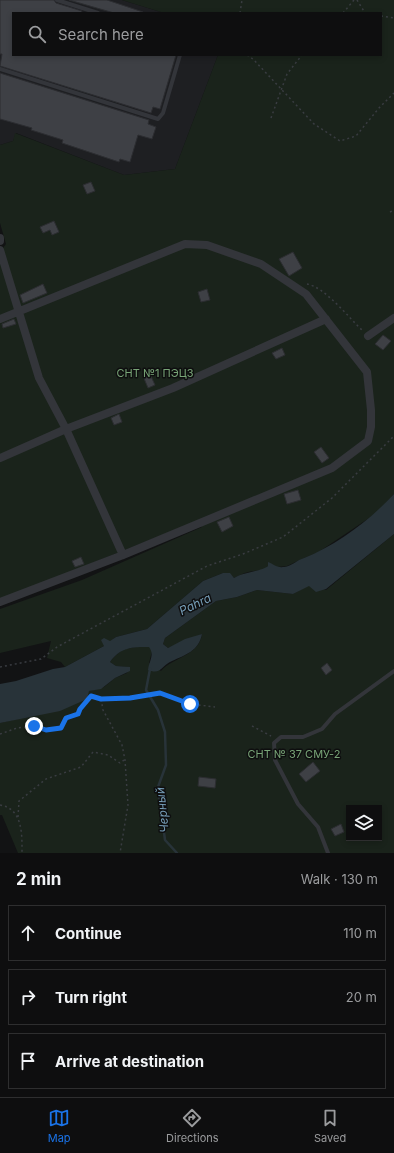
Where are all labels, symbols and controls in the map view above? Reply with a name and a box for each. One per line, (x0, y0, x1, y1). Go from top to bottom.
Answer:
search box (12, 12, 382, 56)
icon: search (26, 23, 48, 45)
text: Search here (58, 25, 144, 44)
park label: СНТ №1 ПЭЦЗ (117, 366, 194, 380)
water label: Pahra (177, 590, 213, 618)
route start (181, 695, 199, 713)
route end (25, 717, 43, 735)
park label: СНТ № 37 СМУ-2 (247, 747, 341, 761)
water label: Черный (152, 786, 172, 834)
map controls (346, 805, 382, 841)
button: layers (346, 805, 382, 841)
text: 2 min (16, 869, 61, 889)
text: Walk · 130 m (301, 871, 378, 887)
icon: ahead (17, 922, 39, 944)
text: Continue (55, 924, 122, 943)
text: 110 m (343, 925, 377, 941)
icon: right (17, 986, 39, 1008)
text: Turn right (55, 988, 127, 1007)
text: 20 m (346, 989, 377, 1005)
icon: arrive (17, 1050, 39, 1072)
text: Arrive at destination (55, 1052, 204, 1071)
tab: Map (48, 1107, 71, 1145)
tab: Directions (166, 1107, 219, 1145)
tab: Saved (314, 1107, 346, 1145)

